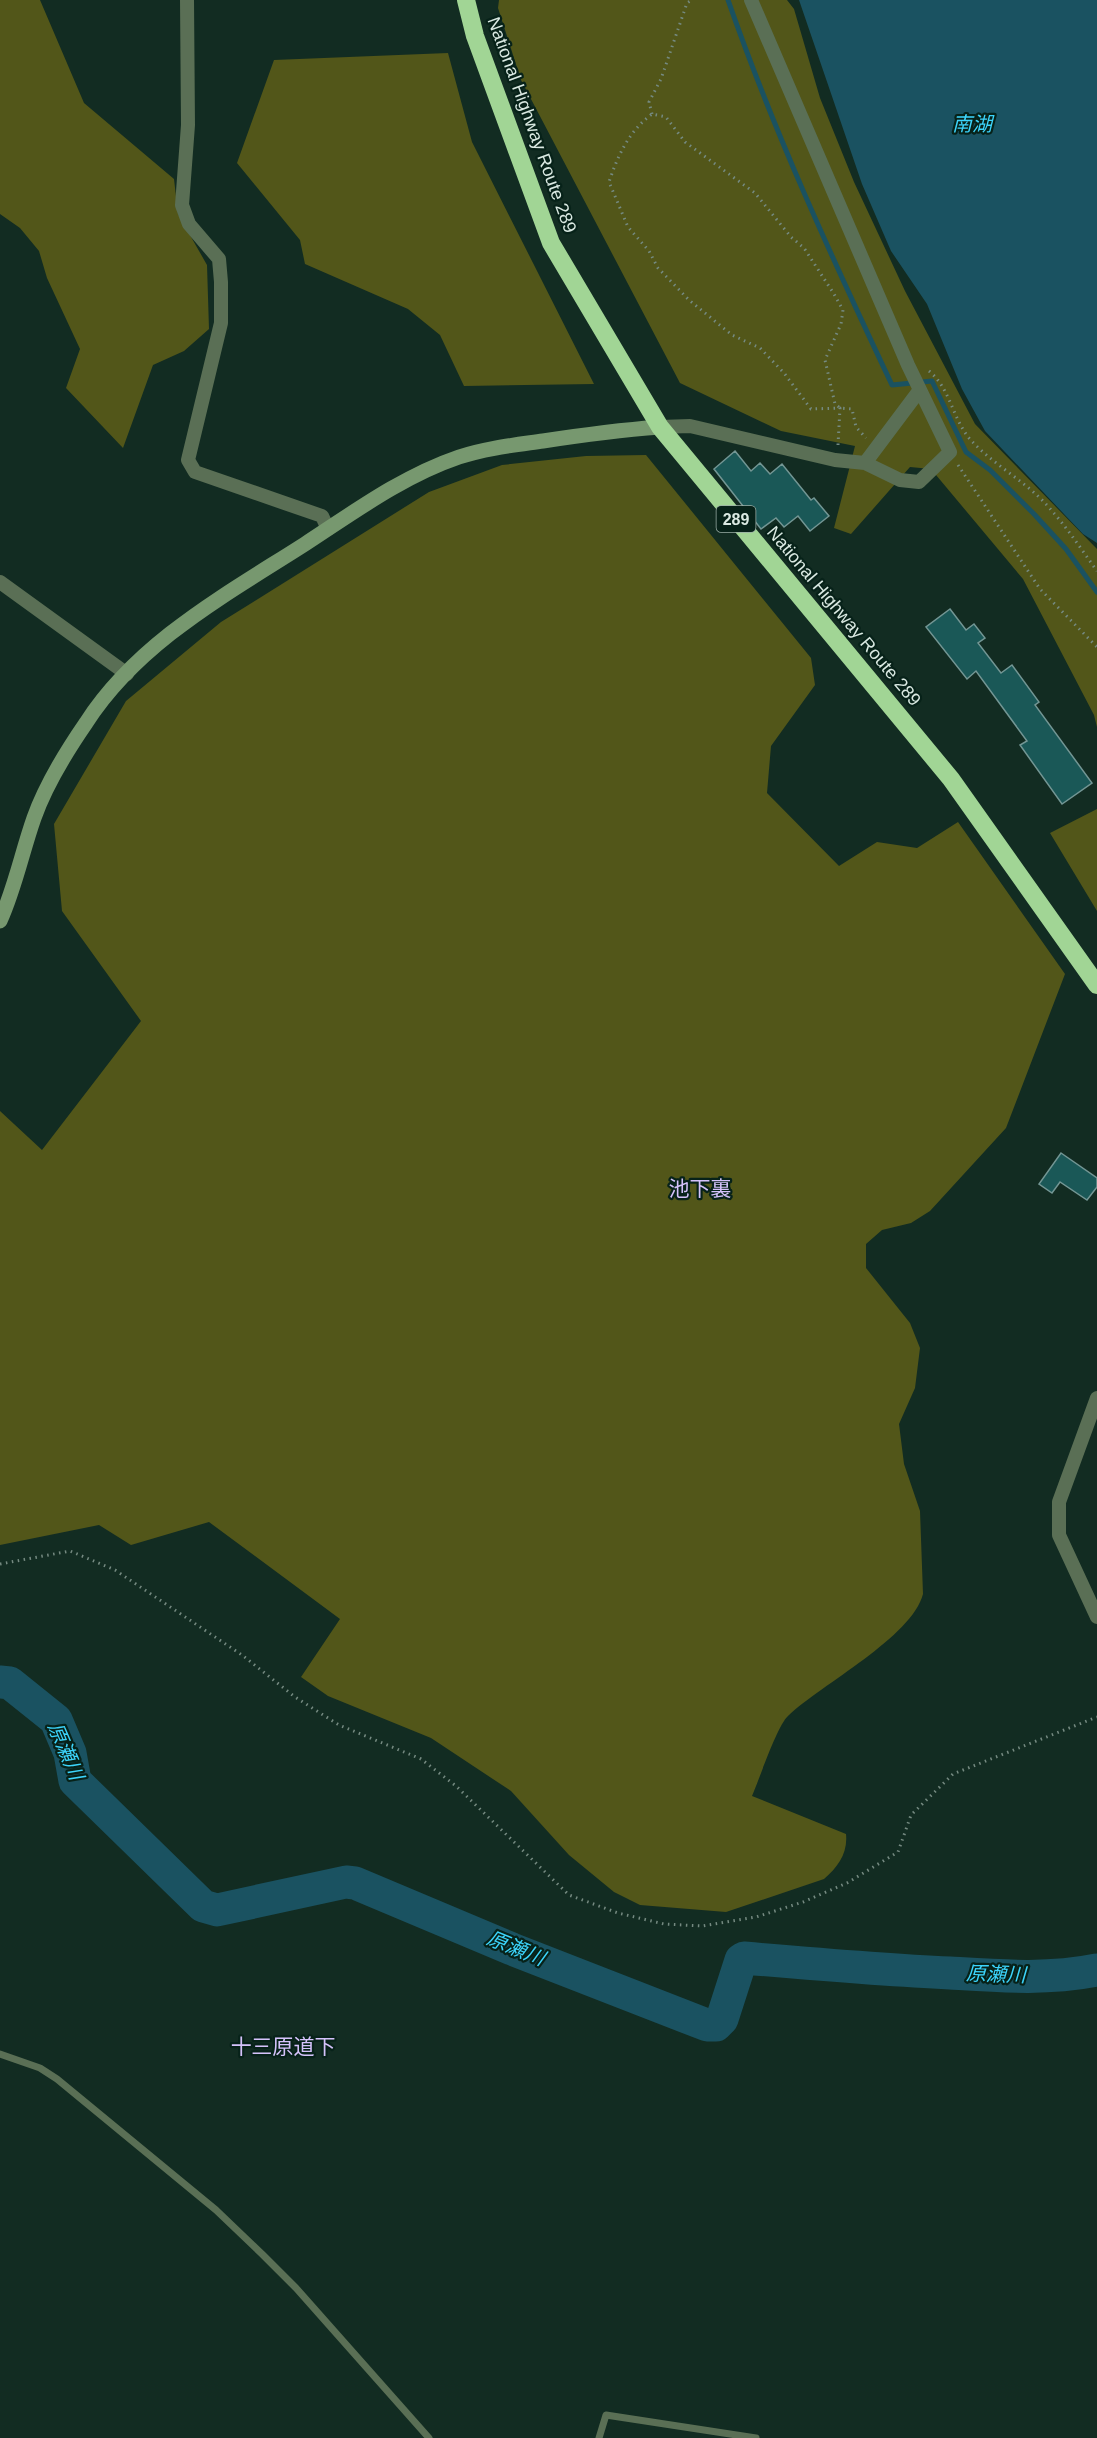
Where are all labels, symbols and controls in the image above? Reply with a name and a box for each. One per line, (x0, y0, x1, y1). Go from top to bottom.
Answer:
street label: National Highway Route 289 (484, 14, 580, 236)
water label: 南湖 (952, 113, 995, 135)
road number: 289 (716, 506, 756, 532)
street label: National Highway Route 289 (763, 522, 925, 710)
district label: 池下裏 (669, 1177, 732, 1200)
water label: 原瀬川 (44, 1719, 89, 1785)
water label: 原瀬川 (484, 1927, 550, 1970)
water label: 原瀬川 (966, 1962, 1028, 1986)
district label: 十三原道下 (231, 2035, 336, 2058)

